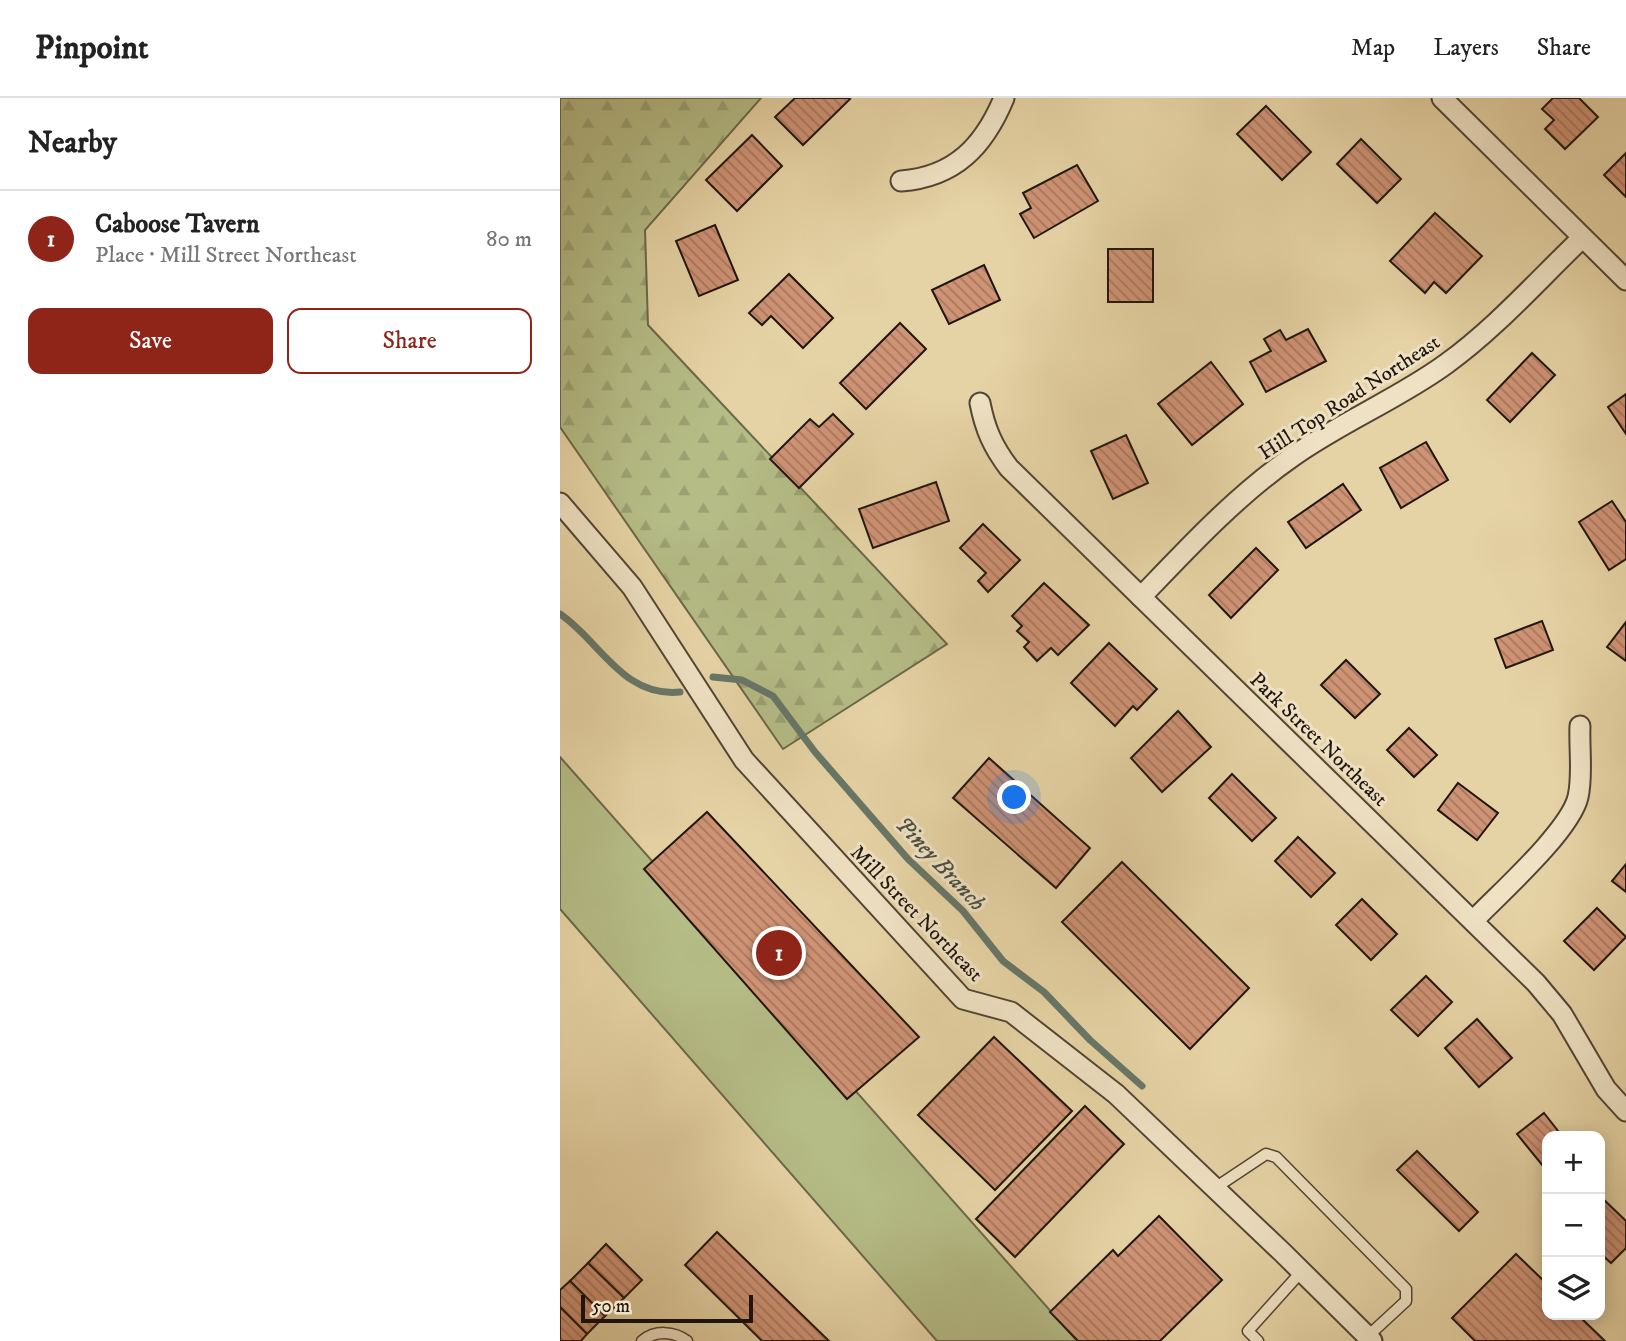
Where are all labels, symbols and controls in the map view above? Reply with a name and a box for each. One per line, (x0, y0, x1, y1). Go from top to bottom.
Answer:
text: Pinpoint (35, 28, 149, 69)
text: Map (1351, 33, 1395, 63)
text: Layers (1433, 33, 1499, 63)
text: Share (1537, 33, 1591, 63)
text: Nearby (28, 125, 117, 162)
text: Caboose Tavern (95, 208, 260, 241)
text: 1 (47, 225, 55, 254)
text: 80 m (486, 225, 532, 254)
text: Place · Mill Street Northeast (95, 241, 357, 270)
button: Save (28, 308, 273, 374)
button: Share (287, 308, 532, 374)
street label: Hill Top Road Northeast (1254, 329, 1445, 466)
street label: Park Street Northeast (1244, 667, 1393, 812)
your location (997, 780, 1031, 814)
water label: Piney Branch (889, 811, 991, 917)
street label: Mill Street Northeast (845, 840, 988, 988)
pin: 1 (756, 927, 802, 979)
map controls (1542, 1131, 1605, 1320)
button: + (1542, 1131, 1605, 1194)
button: − (1542, 1194, 1605, 1257)
button: layers (1542, 1257, 1605, 1320)
scale bar (581, 1292, 752, 1324)
text: 50 m (592, 1295, 630, 1318)

